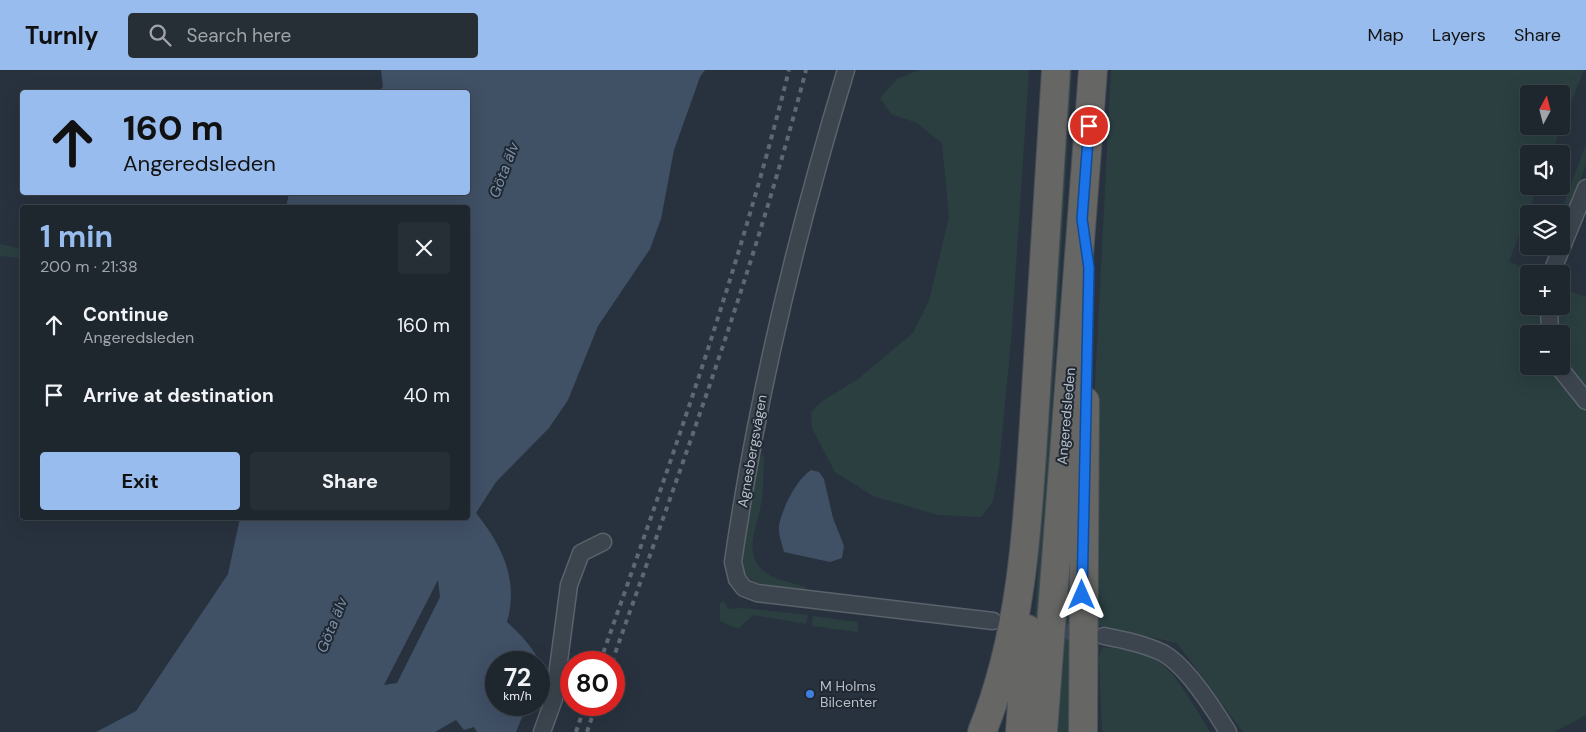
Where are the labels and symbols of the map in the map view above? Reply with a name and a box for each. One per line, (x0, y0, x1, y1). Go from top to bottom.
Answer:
north arrow (1520, 85, 1570, 135)
pin (1068, 105, 1110, 147)
water label: Göta älv (484, 138, 524, 201)
street label: Angeredsleden (1053, 367, 1079, 465)
street label: Agnesbergsvägen (733, 393, 771, 509)
position arrow (1055, 568, 1107, 620)
water label: Göta älv (312, 593, 353, 656)
speed limit sign: 80 (560, 651, 625, 716)
place label: M Holms Bilcenter (820, 677, 877, 711)
marker: M Holms Bilcenter (804, 688, 816, 700)

